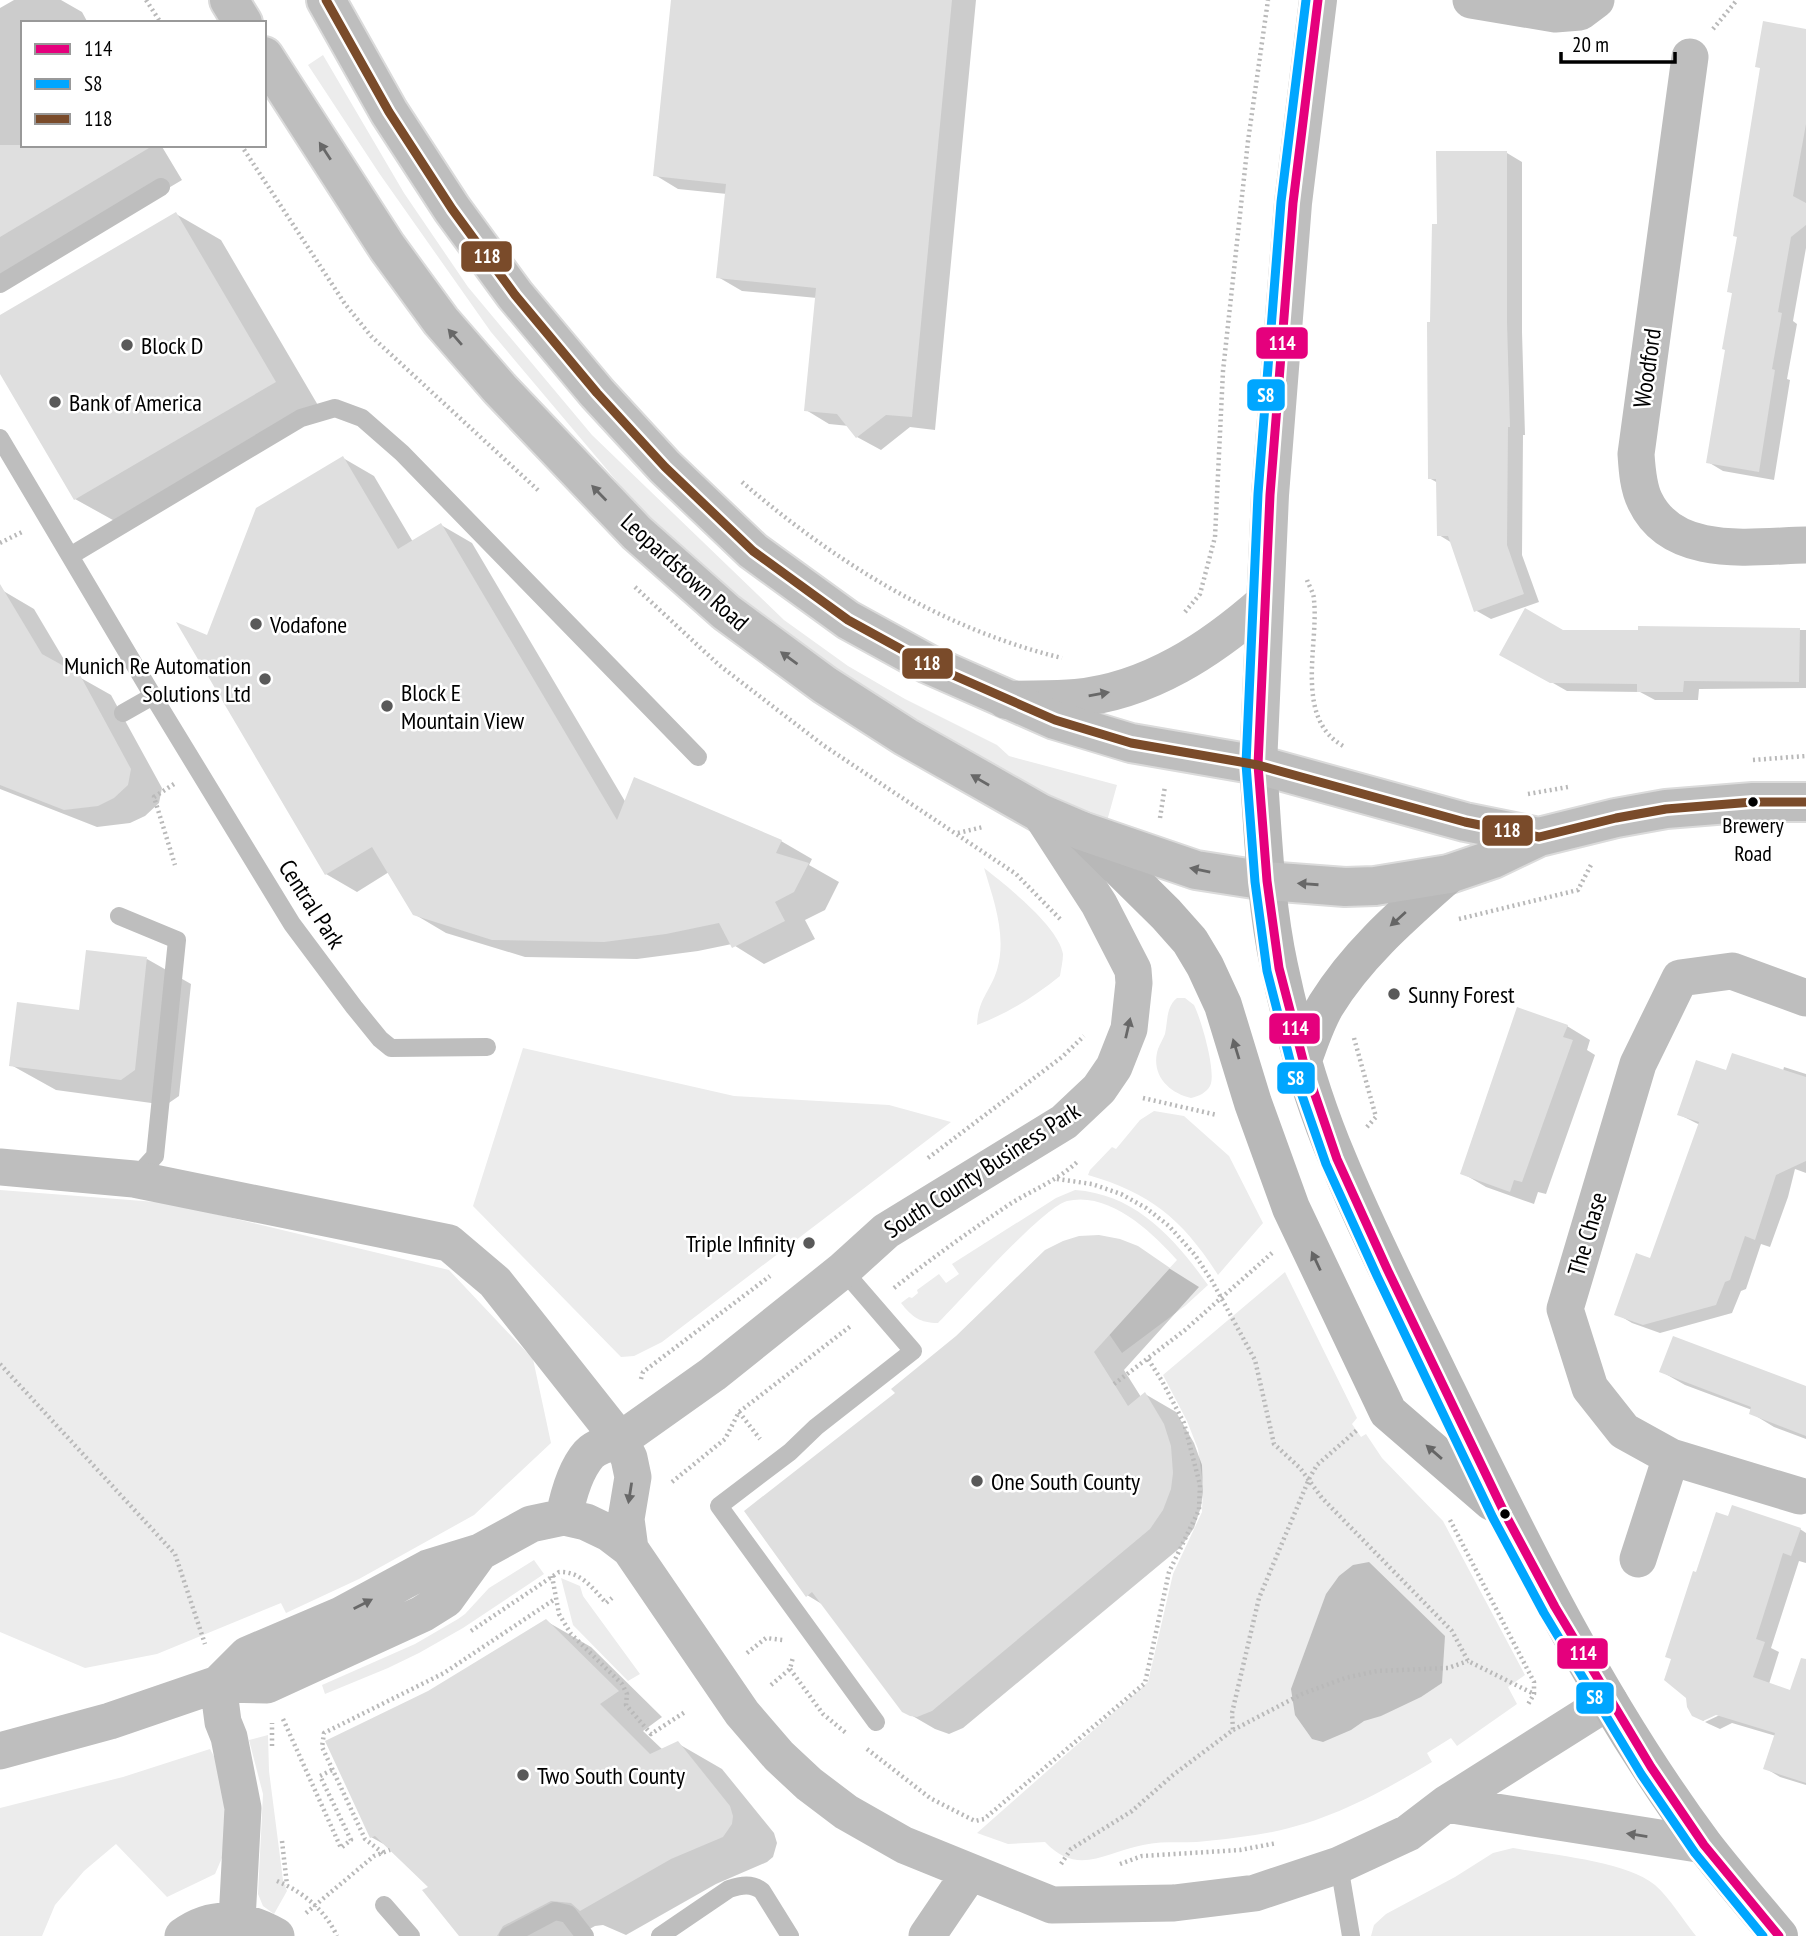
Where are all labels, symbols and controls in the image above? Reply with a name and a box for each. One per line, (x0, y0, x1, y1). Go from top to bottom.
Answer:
legend (21, 21, 266, 147)
scale bar (1561, 21, 1675, 65)
text: 20 m (1572, 31, 1609, 58)
text: 114 (84, 35, 113, 62)
text: S8 (84, 70, 102, 97)
text: 118 (84, 105, 112, 132)
one-way arrow (318, 141, 331, 161)
line badge: 118 (460, 240, 513, 273)
text: 118 (473, 244, 501, 268)
line badge: 114 (1255, 326, 1309, 360)
street label: Woodford (1626, 326, 1668, 410)
one-way arrow (447, 328, 463, 346)
place label: Block D (141, 330, 203, 361)
text: 114 (1268, 331, 1296, 355)
marker: Block D (119, 337, 135, 353)
line badge: S8 (1246, 378, 1286, 412)
text: S8 (1257, 383, 1275, 407)
place label: Bank of America (69, 387, 202, 418)
marker: Bank of America (47, 394, 63, 410)
one-way arrow (591, 484, 607, 502)
street label: Leopardstown Road (615, 506, 755, 638)
place label: Vodafone (269, 609, 347, 640)
marker: Vodafone (248, 616, 264, 632)
line badge: 118 (901, 647, 954, 680)
place label: Munich Re Automation Solutions Ltd (64, 650, 251, 709)
one-way arrow (779, 651, 798, 665)
text: 118 (913, 651, 941, 675)
marker: Munich Re Automation Solutions Ltd (257, 671, 273, 687)
place label: Block E Mountain View (401, 677, 525, 736)
one-way arrow (1088, 688, 1110, 699)
marker: Block E Mountain View (379, 698, 395, 714)
one-way arrow (971, 774, 990, 786)
marker: Brewery Road (1746, 795, 1760, 809)
place label: Brewery Road (1722, 811, 1784, 867)
line badge: 118 (1481, 814, 1534, 847)
text: 118 (1493, 818, 1521, 842)
street label: Central Park (272, 854, 353, 955)
one-way arrow (1189, 864, 1211, 875)
one-way arrow (1297, 878, 1319, 889)
one-way arrow (1389, 911, 1407, 927)
place label: Sunny Forest (1408, 979, 1515, 1010)
marker: Sunny Forest (1386, 986, 1402, 1002)
line badge: 114 (1268, 1012, 1321, 1045)
text: 114 (1281, 1016, 1309, 1040)
one-way arrow (1123, 1017, 1134, 1039)
one-way arrow (1231, 1038, 1241, 1059)
line badge: S8 (1276, 1061, 1316, 1095)
text: S8 (1287, 1066, 1305, 1090)
street label: South County Business Park (878, 1095, 1086, 1245)
street label: The Chase (1560, 1189, 1614, 1279)
place label: Triple Infinity (686, 1228, 795, 1259)
marker: Triple Infinity (801, 1235, 817, 1251)
one-way arrow (1311, 1251, 1322, 1271)
one-way arrow (1425, 1444, 1443, 1460)
place label: One South County (991, 1466, 1140, 1497)
marker: One South County (969, 1473, 985, 1489)
one-way arrow (624, 1482, 635, 1504)
unlabelled marker (1498, 1507, 1512, 1521)
one-way arrow (353, 1598, 373, 1609)
line badge: 114 (1556, 1637, 1609, 1670)
text: 114 (1569, 1641, 1597, 1665)
line badge: S8 (1575, 1681, 1615, 1715)
text: S8 (1586, 1685, 1604, 1709)
place label: Two South County (537, 1760, 685, 1791)
marker: Two South County (515, 1767, 531, 1783)
one-way arrow (1626, 1829, 1648, 1840)

